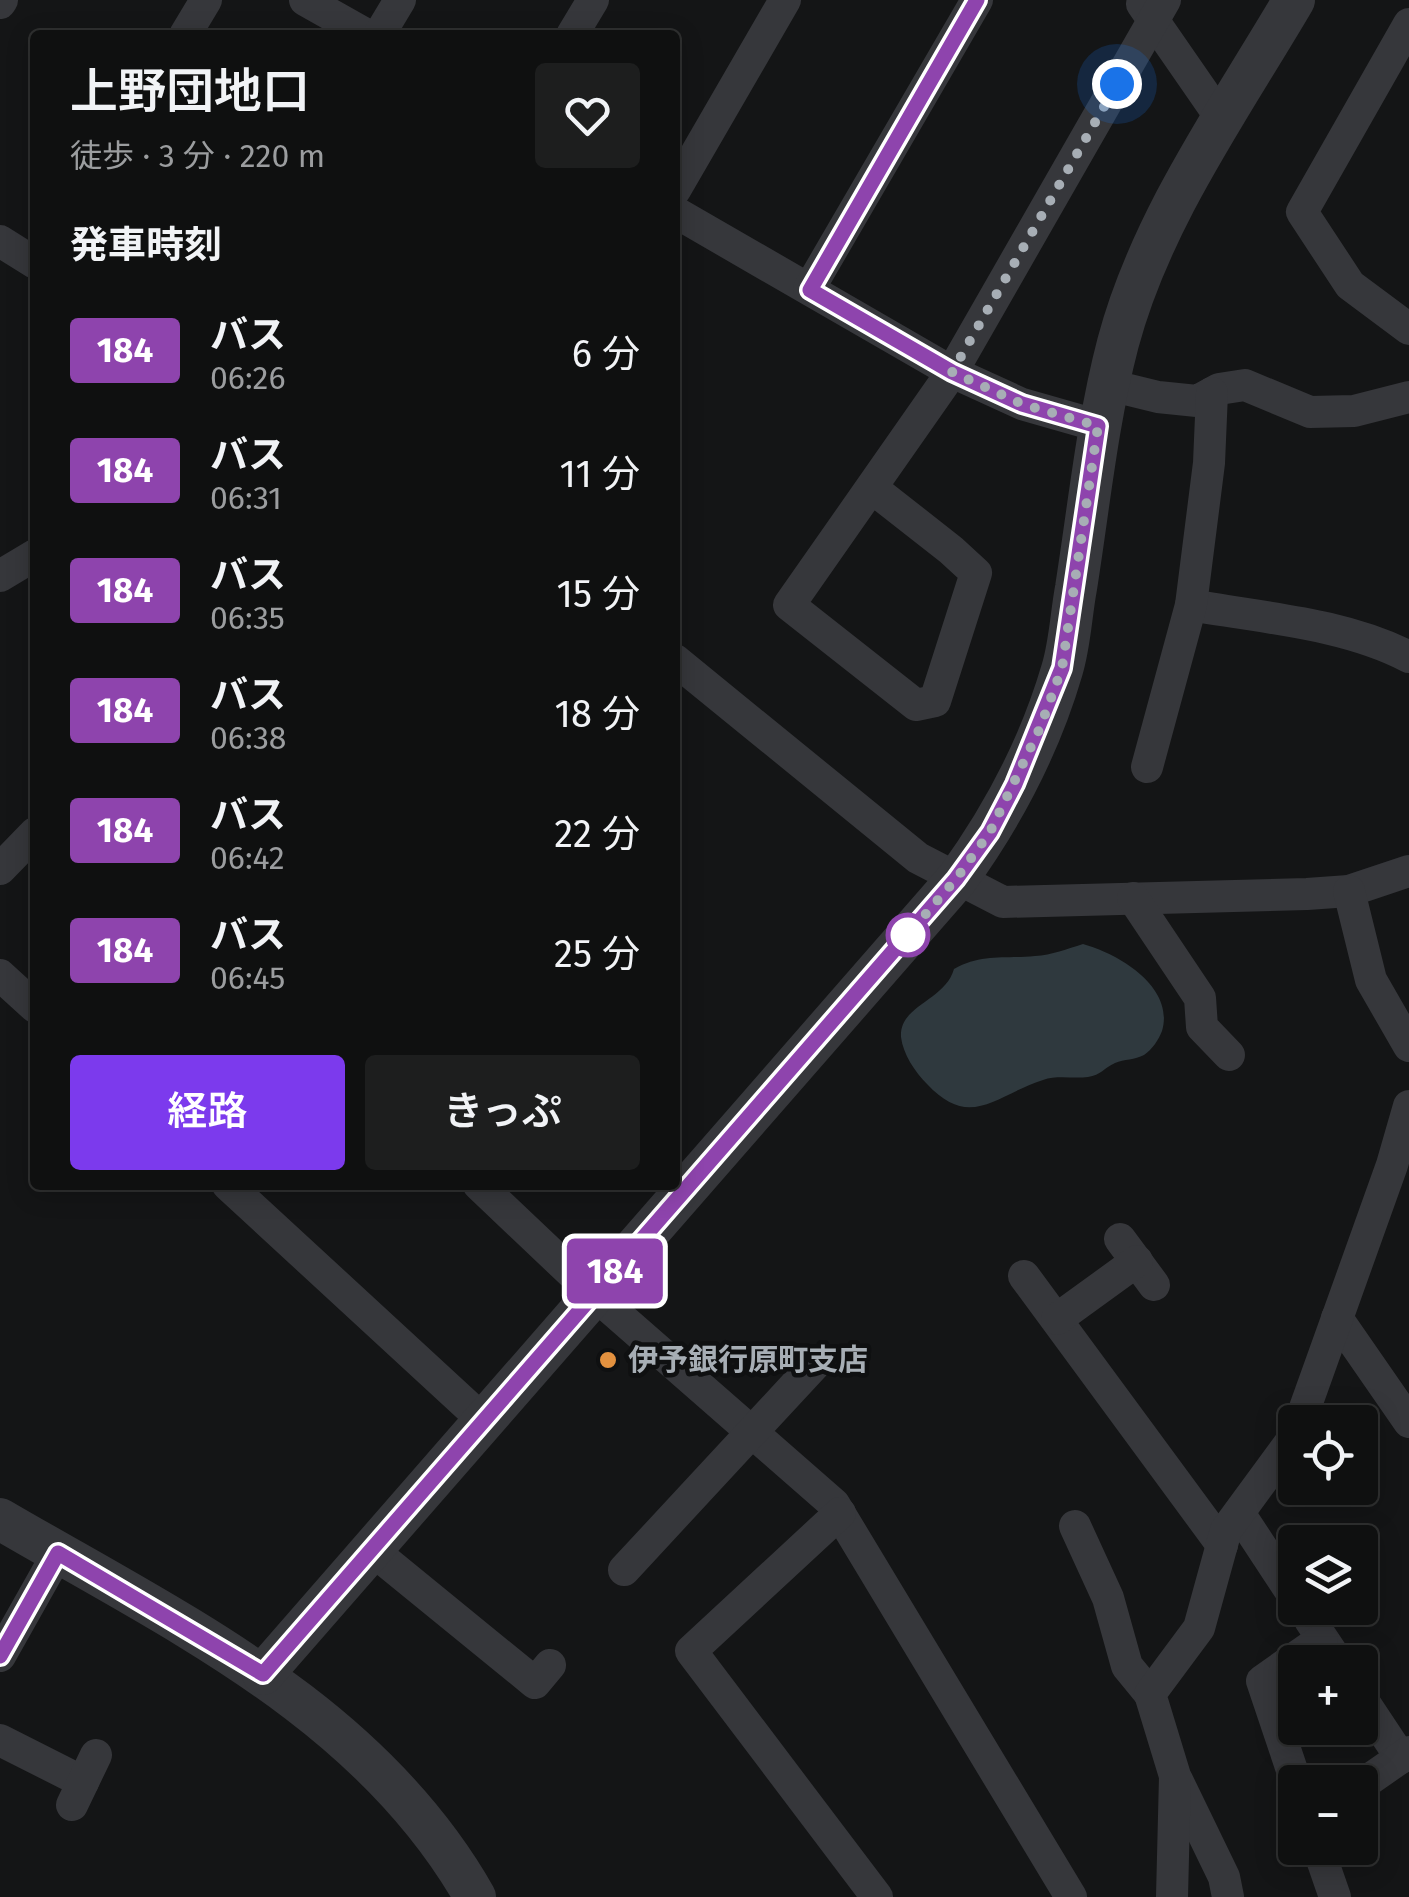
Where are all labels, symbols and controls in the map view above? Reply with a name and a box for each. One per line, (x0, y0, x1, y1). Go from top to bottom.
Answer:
your location (1092, 59, 1142, 109)
text: 上野団地口 (70, 63, 310, 121)
button: heart (535, 63, 640, 168)
text: 徒歩 · 3 分 · 220 m (70, 137, 325, 175)
text: 発車時刻 (70, 222, 222, 268)
text: バス (210, 312, 286, 358)
text: 184 (97, 329, 153, 371)
text: 6 分 (572, 331, 640, 377)
text: 06:26 (210, 359, 286, 397)
text: バス (210, 432, 286, 478)
text: 184 (97, 449, 153, 491)
text: 11 分 (560, 451, 640, 497)
text: 06:31 (210, 479, 282, 517)
text: バス (210, 552, 286, 598)
text: 184 (97, 569, 153, 611)
text: 15 分 (556, 571, 640, 617)
text: 06:35 (210, 599, 285, 637)
text: バス (210, 672, 286, 718)
text: 184 (97, 689, 153, 731)
text: 18 分 (555, 691, 640, 737)
text: 06:38 (210, 719, 286, 757)
text: バス (210, 792, 286, 838)
text: 184 (97, 809, 153, 851)
text: 22 分 (554, 811, 640, 857)
text: 06:42 (210, 839, 285, 877)
text: バス (210, 912, 286, 958)
unlabelled marker (887, 914, 929, 956)
text: 184 (97, 929, 153, 971)
text: 25 分 (554, 931, 640, 977)
text: 06:45 (210, 959, 285, 997)
button: 経路 (70, 1055, 345, 1170)
button: きっぷ (365, 1055, 640, 1170)
line badge: 184 (558, 1238, 672, 1304)
text: 184 (587, 1250, 643, 1292)
place label: 伊予銀行原町支店 (628, 1342, 868, 1378)
marker: 伊予銀行原町支店 (597, 1349, 619, 1371)
map controls (1278, 1405, 1378, 1865)
button: locate (1278, 1405, 1378, 1505)
button: layers (1278, 1525, 1378, 1625)
button: + (1278, 1645, 1378, 1745)
button: − (1278, 1765, 1378, 1865)

